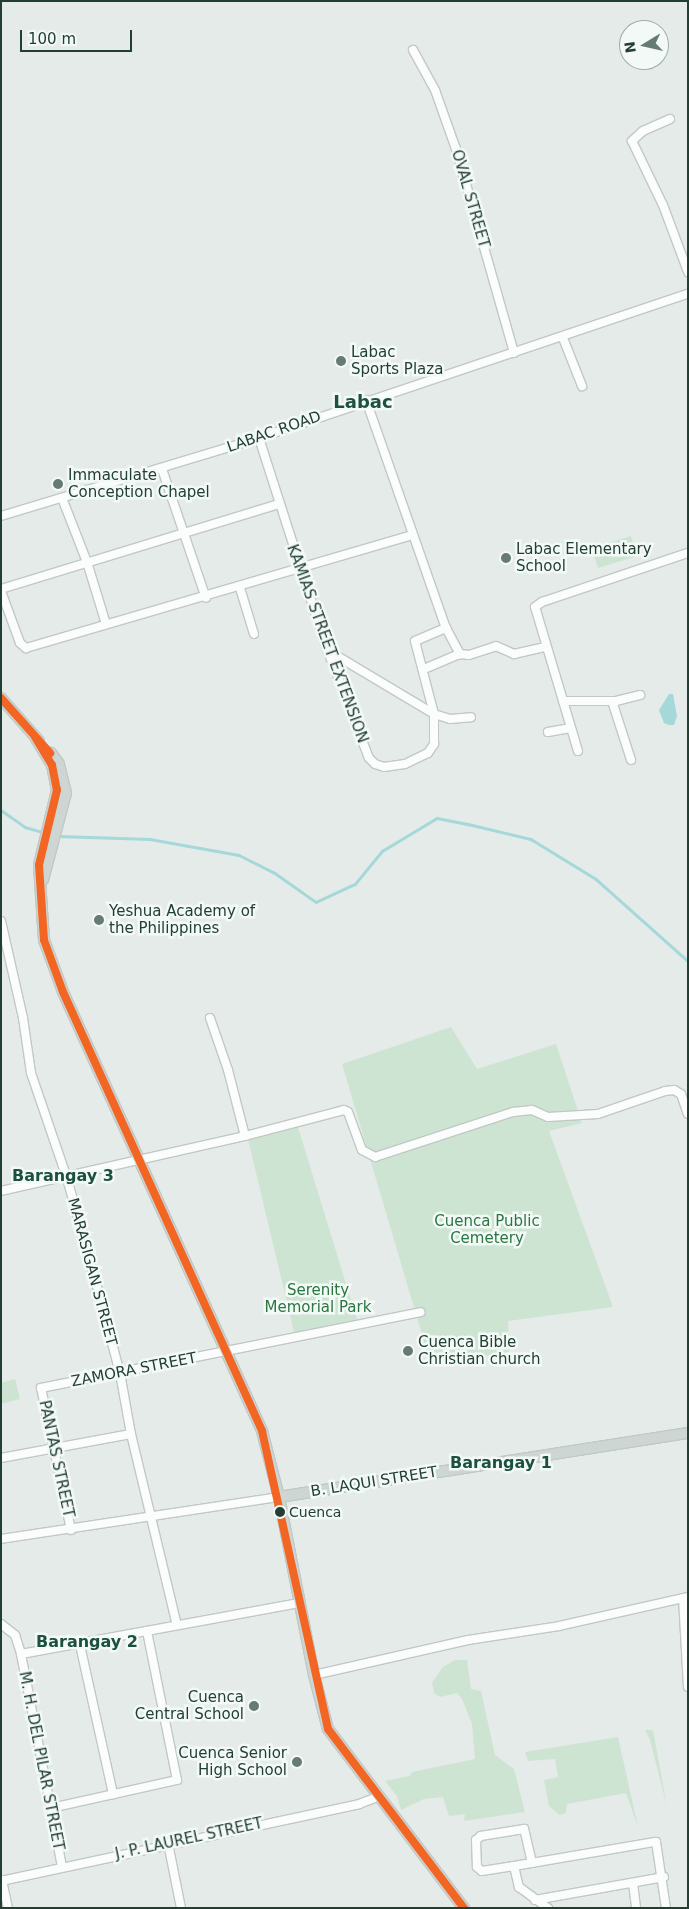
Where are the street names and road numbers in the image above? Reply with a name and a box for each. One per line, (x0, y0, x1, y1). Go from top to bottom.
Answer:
street label: OVAL STREET (447, 148, 493, 250)
street label: LABAC ROAD (225, 407, 323, 457)
street label: KAMIAS STREET EXTENSION (283, 542, 371, 746)
street label: MARASIGAN STREET (64, 1196, 120, 1348)
street label: ZAMORA STREET (70, 1349, 198, 1391)
street label: PANTAS STREET (35, 1399, 77, 1519)
street label: B. LAQUI STREET (310, 1463, 438, 1501)
street label: M. H. DEL PILAR STREET (15, 1670, 67, 1852)
street label: J. P. LAUREL STREET (114, 1815, 264, 1863)

